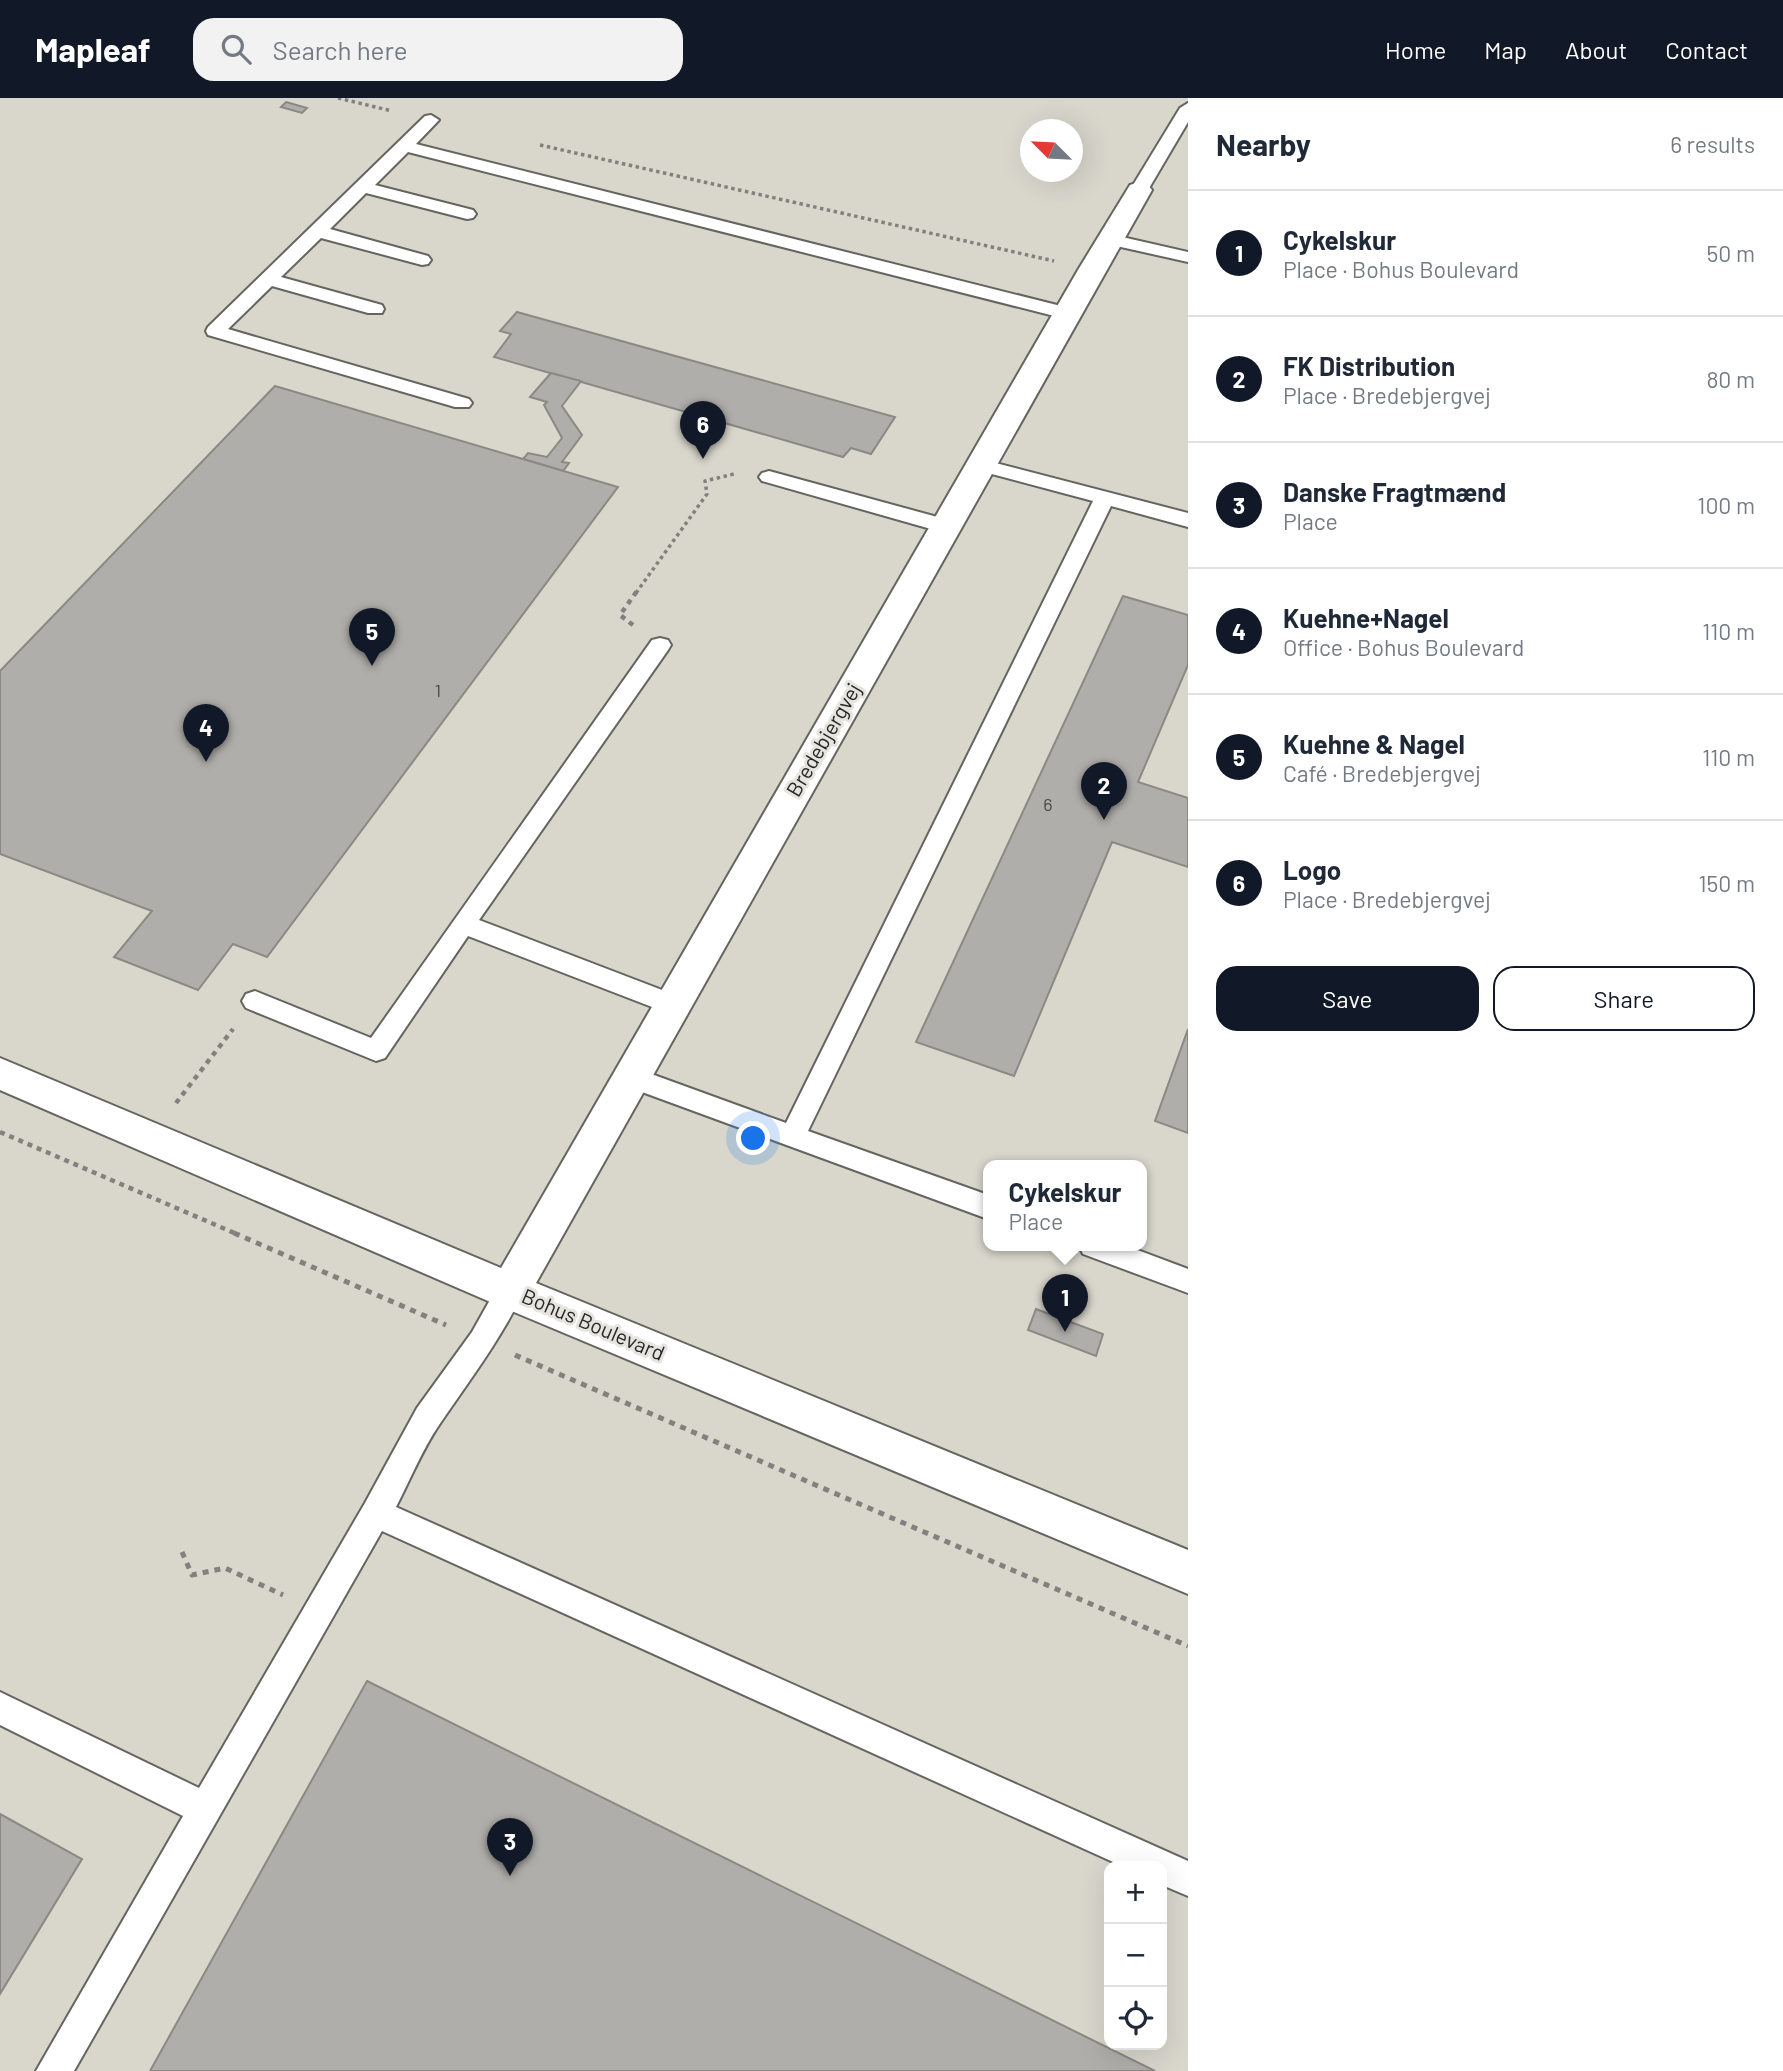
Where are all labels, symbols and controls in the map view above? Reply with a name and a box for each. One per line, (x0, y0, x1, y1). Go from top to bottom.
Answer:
search box (193, 18, 683, 81)
text: Mapleaf (35, 29, 151, 69)
icon: search (217, 30, 255, 68)
text: Search here (273, 34, 408, 65)
text: Home (1385, 35, 1446, 64)
text: Map (1484, 35, 1527, 64)
text: About (1565, 35, 1627, 64)
text: Contact (1665, 35, 1748, 64)
north arrow (1020, 119, 1083, 182)
text: Nearby (1216, 126, 1311, 162)
text: 6 results (1670, 130, 1755, 158)
text: Cykelskur (1283, 224, 1396, 255)
text: 1 (1235, 239, 1243, 267)
text: 50 m (1707, 239, 1755, 267)
text: Place · Bohus Boulevard (1283, 255, 1519, 283)
text: FK Distribution (1283, 350, 1455, 381)
text: 2 (1233, 365, 1245, 393)
text: 80 m (1706, 365, 1755, 393)
text: Place · Bredebjergvej (1283, 381, 1491, 409)
pin: 6 (680, 401, 726, 459)
text: Danske Fragtmænd (1283, 476, 1506, 507)
text: 3 (1233, 491, 1245, 519)
text: 100 m (1697, 491, 1755, 519)
text: Place (1283, 507, 1338, 535)
text: Kuehne+Nagel (1283, 602, 1449, 633)
pin: 5 (349, 608, 395, 666)
text: 4 (1232, 617, 1246, 645)
text: 110 m (1702, 617, 1755, 645)
text: Office · Bohus Boulevard (1283, 633, 1524, 661)
street label: Bredebjergvej (780, 678, 865, 800)
house number: 1 (435, 679, 441, 701)
pin: 4 (183, 704, 229, 762)
text: Kuehne & Nagel (1283, 728, 1465, 759)
text: 5 (1233, 743, 1245, 771)
text: 110 m (1702, 743, 1755, 771)
text: Café · Bredebjergvej (1283, 759, 1481, 787)
pin: 2 (1081, 762, 1127, 820)
house number: 6 (1043, 793, 1053, 815)
text: Logo (1283, 854, 1341, 885)
text: 6 (1233, 869, 1245, 897)
text: 150 m (1699, 869, 1755, 897)
text: Place · Bredebjergvej (1283, 885, 1491, 913)
button: Save (1216, 966, 1479, 1031)
button: Share (1493, 966, 1755, 1031)
your location (736, 1121, 770, 1155)
popup (983, 1160, 1147, 1251)
text: Cykelskur (1008, 1176, 1122, 1207)
text: Place (1008, 1207, 1063, 1235)
pin: 1 (1042, 1274, 1088, 1332)
street label: Bohus Boulevard (518, 1282, 669, 1365)
pin: 3 (487, 1818, 533, 1876)
map controls (1104, 1861, 1167, 2050)
button: + (1104, 1861, 1167, 1924)
button: − (1104, 1924, 1167, 1987)
button: locate (1104, 1987, 1167, 2050)

